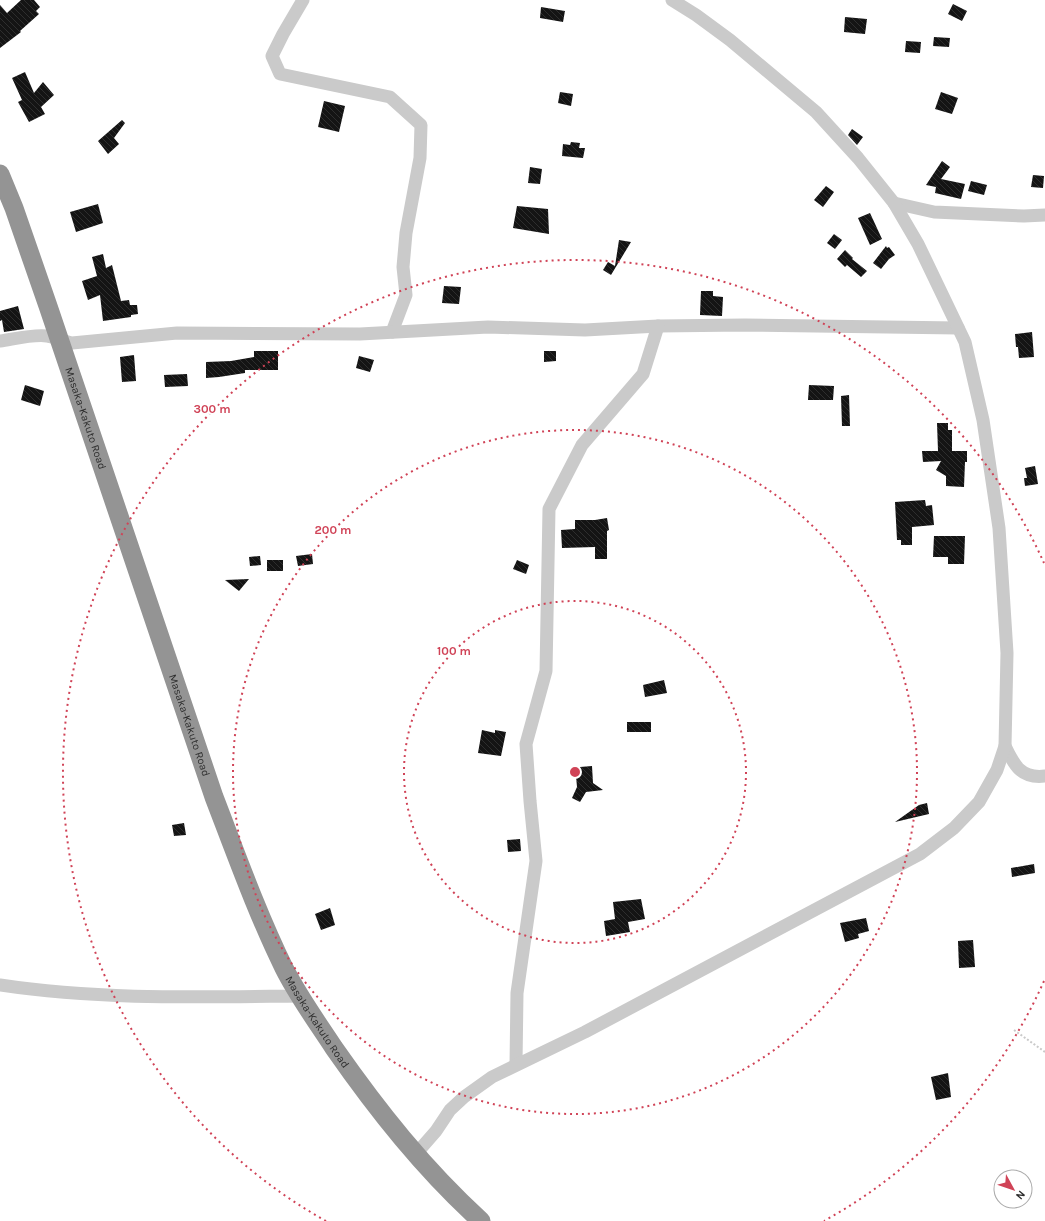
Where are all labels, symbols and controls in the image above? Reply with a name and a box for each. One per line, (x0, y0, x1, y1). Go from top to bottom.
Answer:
street label: Masaka-Kakuto Road (63, 365, 109, 471)
text: 300 m (193, 402, 231, 416)
text: 200 m (315, 523, 351, 537)
text: 100 m (437, 644, 471, 658)
street label: Masaka-Kakuto Road (166, 672, 213, 778)
centre of rings (568, 765, 582, 779)
street label: Masaka-Kakuto Road (283, 974, 352, 1070)
north arrow (993, 1169, 1033, 1209)
text: N (1013, 1188, 1028, 1202)

